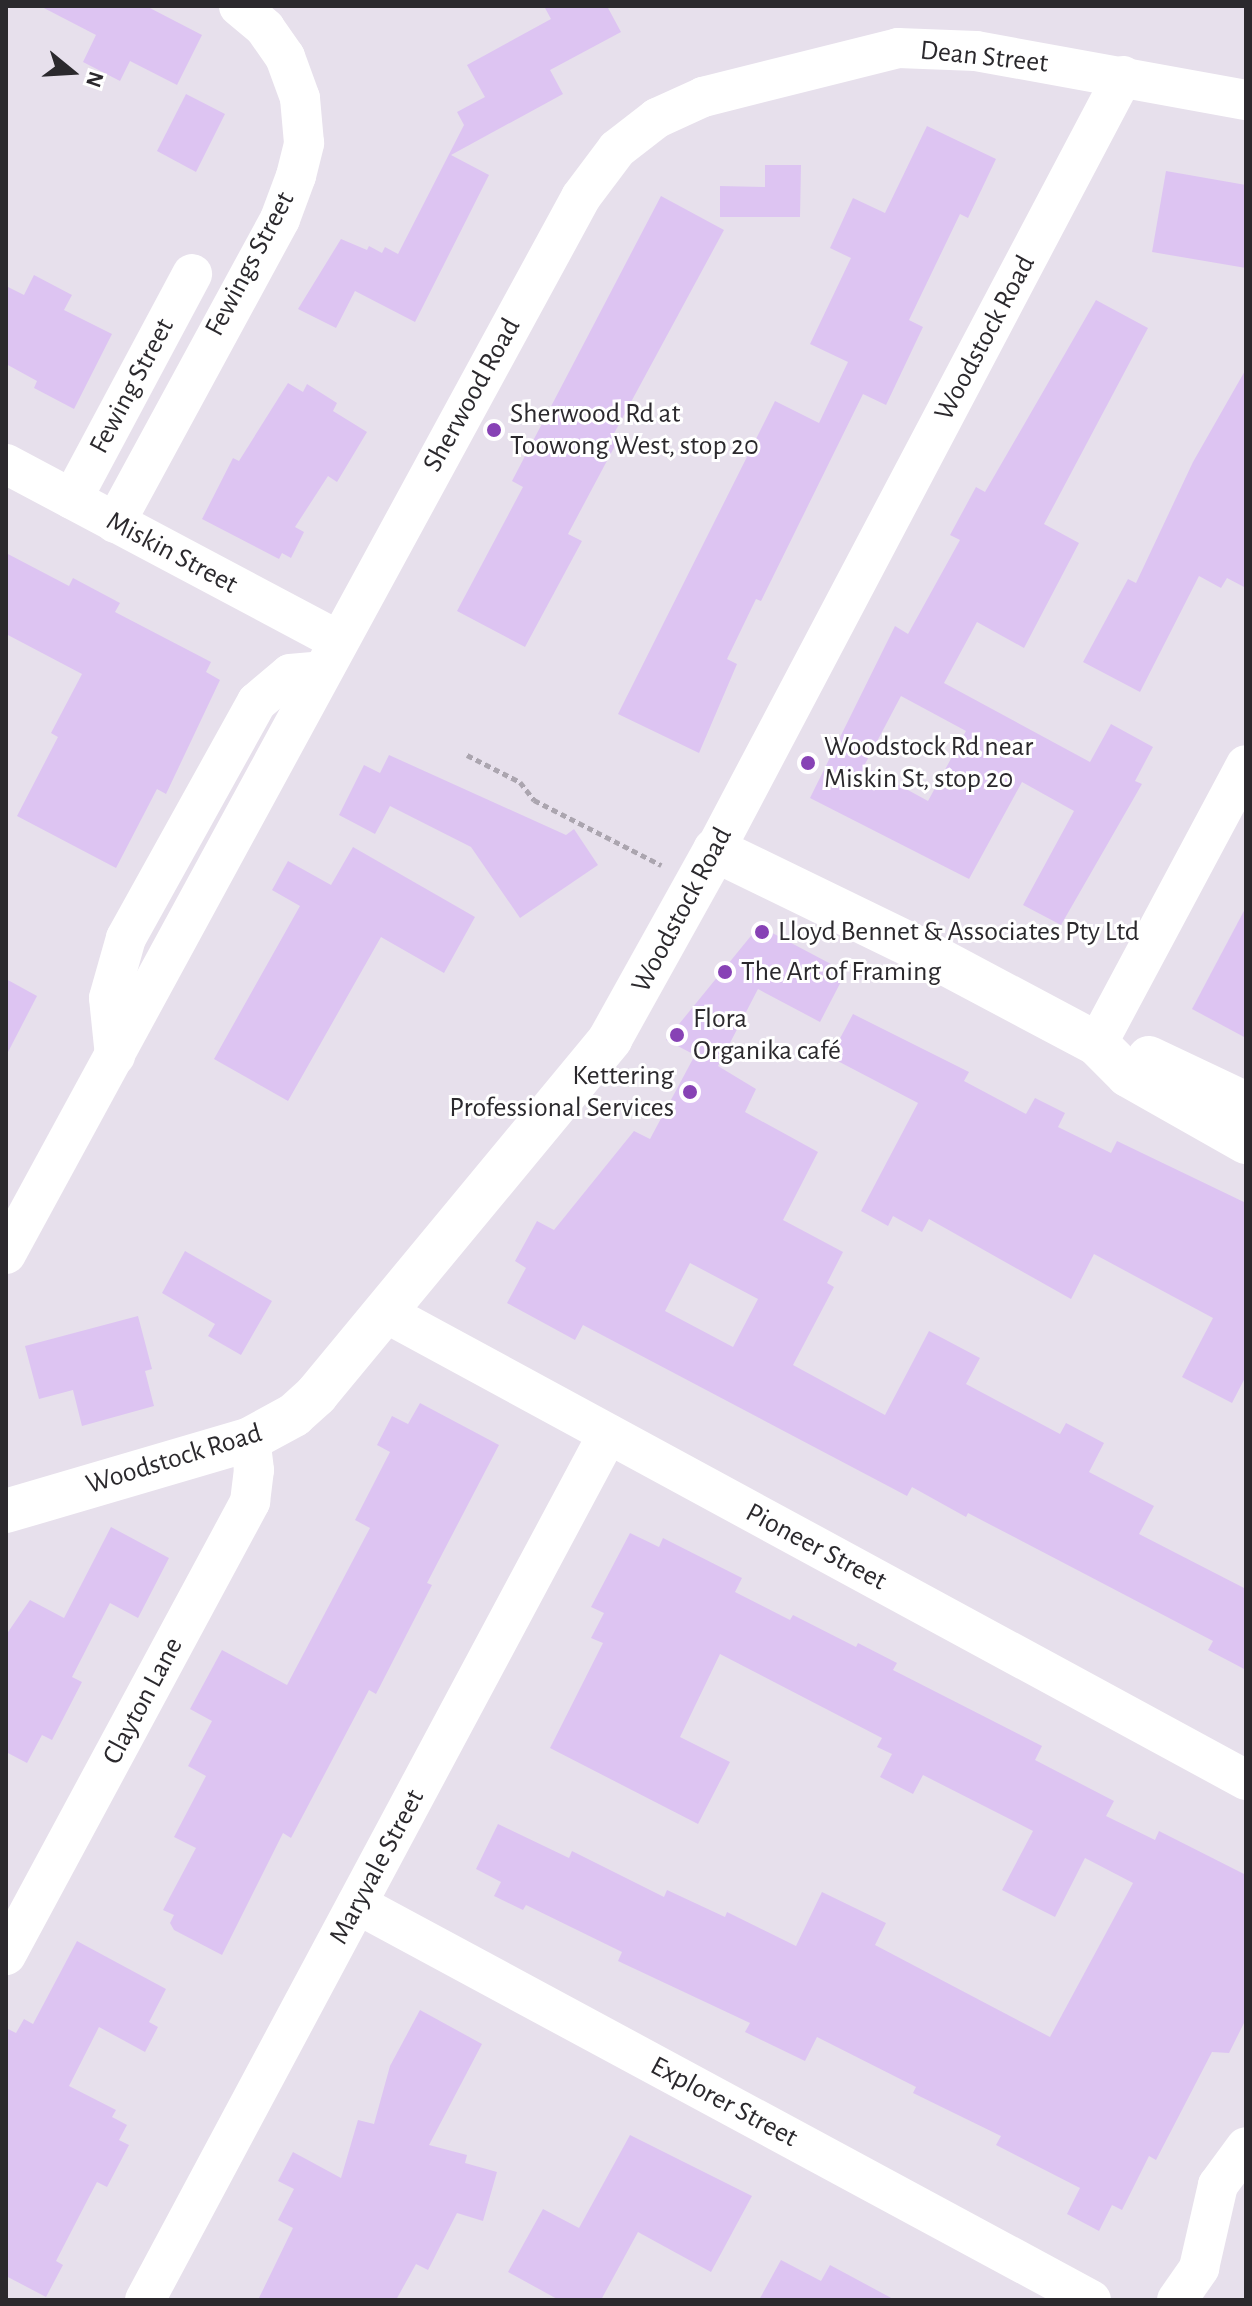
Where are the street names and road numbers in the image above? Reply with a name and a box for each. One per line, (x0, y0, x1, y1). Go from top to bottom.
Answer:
street label: Dean Street (918, 34, 1050, 80)
street label: Fewings Street (198, 186, 302, 342)
street label: Woodstock Road (927, 250, 1043, 426)
street label: Sherwood Road (416, 312, 528, 478)
street label: Fewing Street (82, 313, 182, 459)
street label: Miskin Street (101, 504, 243, 602)
street label: Woodstock Road (624, 822, 740, 998)
street label: Woodstock Road (82, 1416, 266, 1502)
street label: Pioneer Street (740, 1496, 892, 1598)
street label: Clayton Lane (96, 1632, 190, 1770)
street label: Maryvale Street (322, 1784, 432, 1950)
street label: Explorer Street (645, 2049, 803, 2155)

